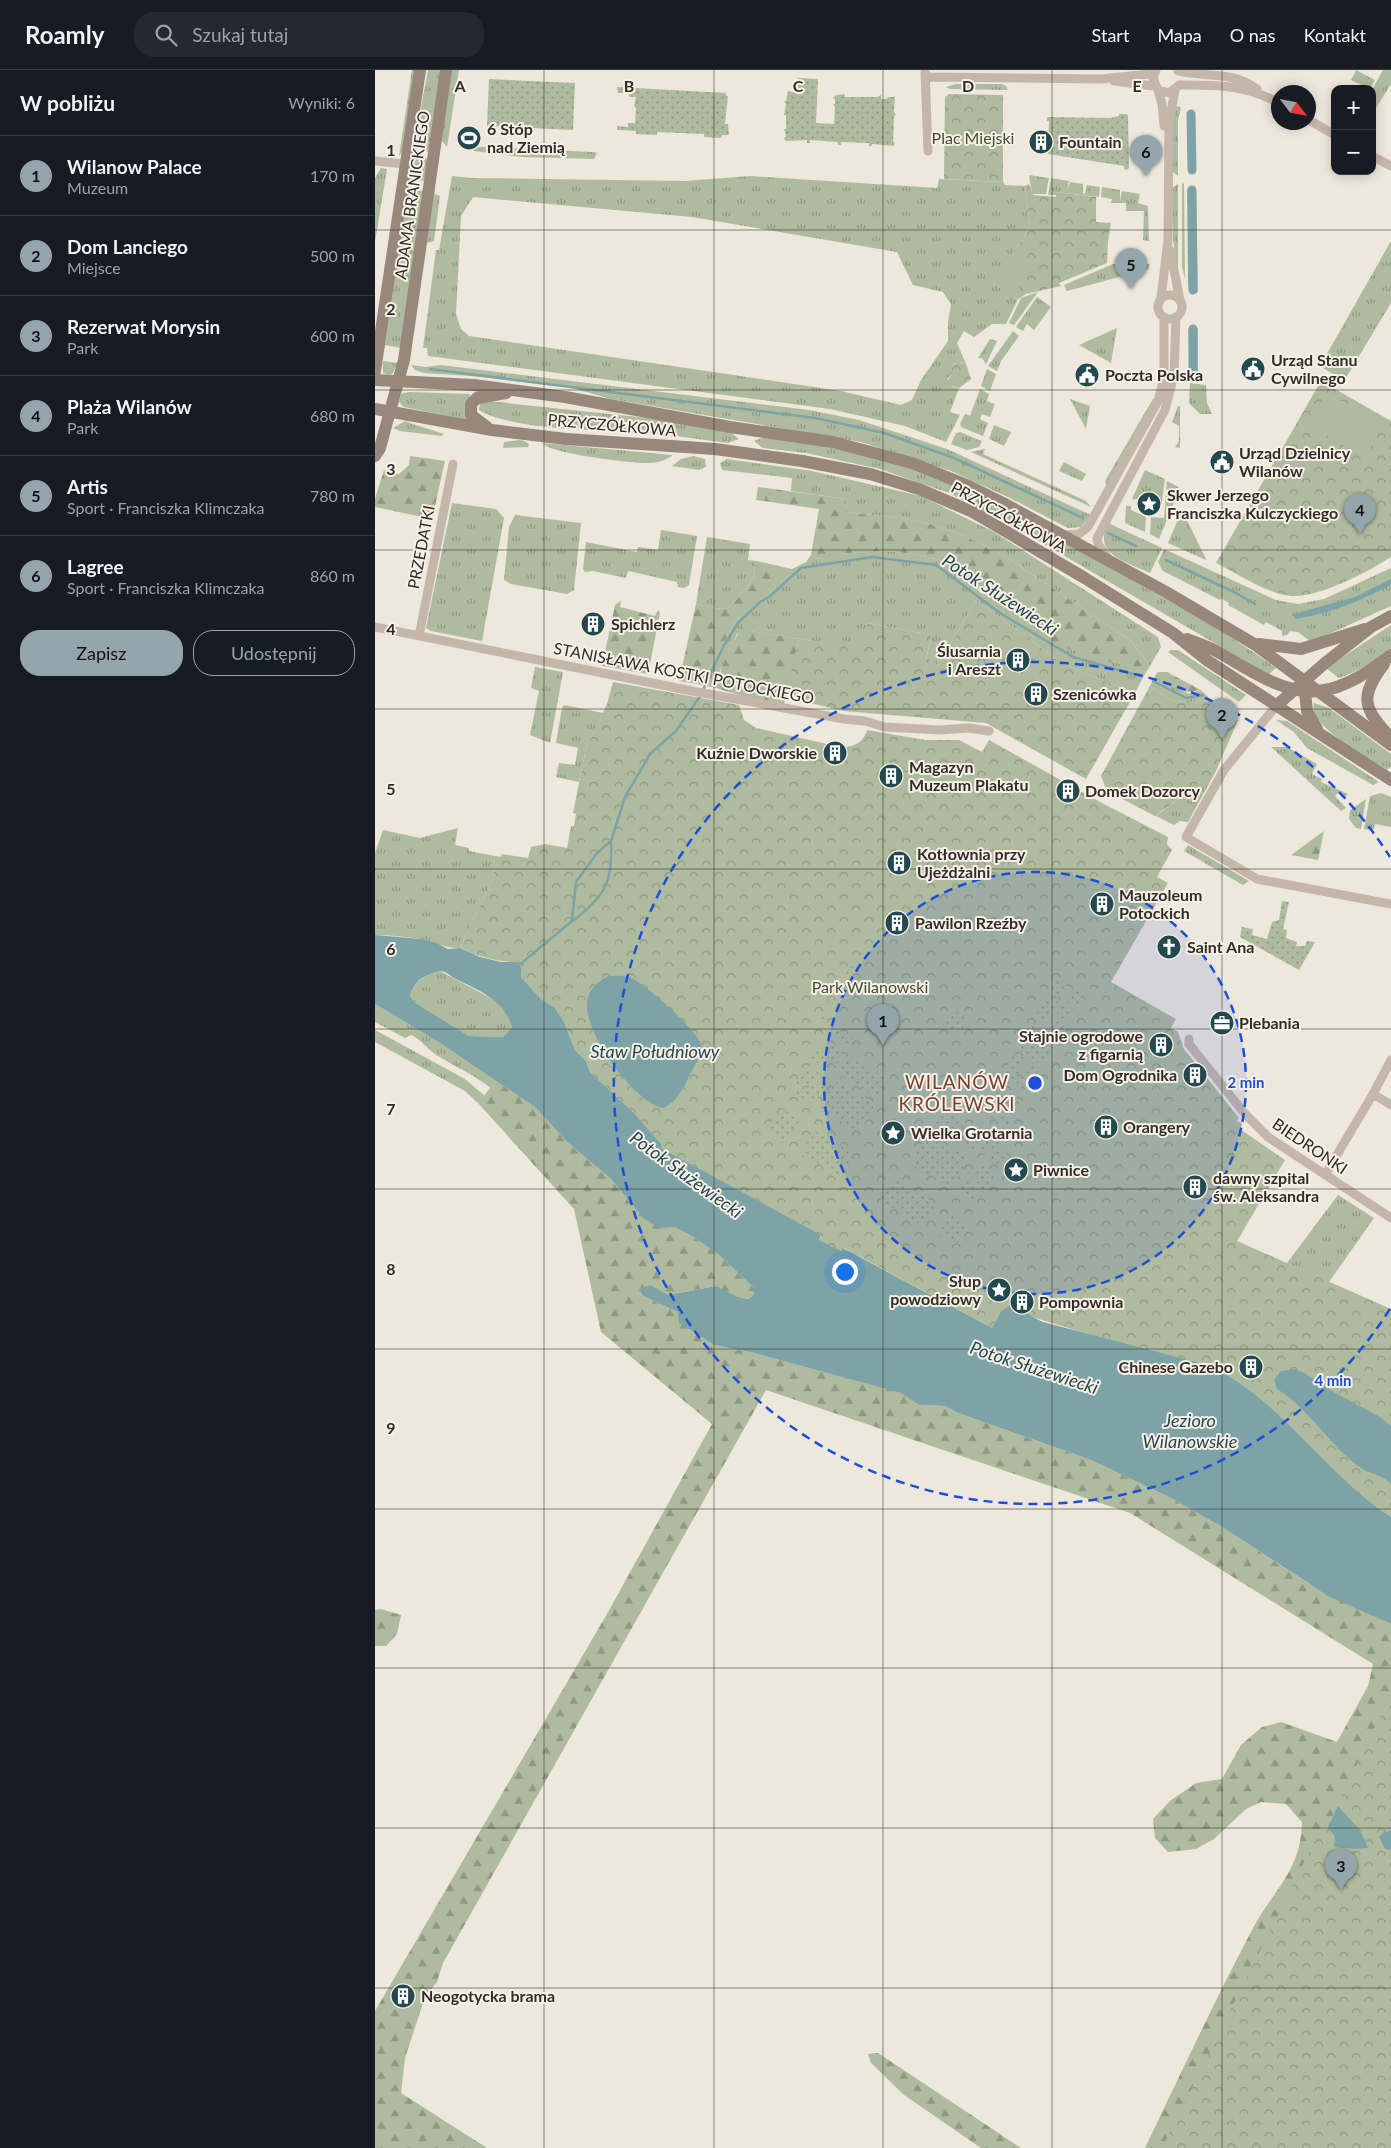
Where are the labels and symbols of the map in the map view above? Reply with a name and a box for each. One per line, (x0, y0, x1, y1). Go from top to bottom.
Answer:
text: A (453, 76, 466, 95)
text: B (624, 76, 634, 95)
text: C (793, 76, 804, 95)
text: D (962, 76, 974, 95)
text: E (1132, 76, 1142, 95)
north arrow (1271, 85, 1316, 130)
street label: ADAMA BRANICKIEGO (390, 109, 433, 280)
place label: 6 Stóp nad Ziemią (487, 119, 566, 156)
sports icon: 6 Stóp nad Ziemią (456, 125, 482, 151)
park label: Plac Miejski (932, 128, 1014, 147)
building icon: Fountain (1028, 129, 1054, 155)
place label: Fountain (1059, 132, 1122, 151)
pin: 6 (1130, 135, 1162, 176)
text: 1 (386, 140, 396, 159)
pin: 5 (1115, 248, 1147, 289)
text: 2 (386, 299, 396, 318)
place label: Urząd Stanu Cywilnego (1271, 350, 1358, 387)
public building icon: Urząd Stanu Cywilnego (1240, 356, 1266, 382)
public building icon: Poczta Polska (1074, 362, 1100, 388)
place label: Poczta Polska (1105, 365, 1203, 384)
street label: PRZYCZÓŁKOWA (547, 409, 677, 440)
place label: Urząd Dzielnicy Wilanów (1239, 443, 1351, 480)
public building icon: Urząd Dzielnicy Wilanów (1209, 449, 1235, 475)
text: 3 (386, 459, 396, 478)
street label: PRZYCZÓŁKOWA (948, 477, 1070, 556)
place label: Skwer Jerzego Franciszka Kulczyckiego (1167, 485, 1338, 522)
place icon: Skwer Jerzego Franciszka Kulczyckiego (1136, 491, 1162, 517)
pin: 4 (1344, 493, 1376, 534)
street label: PRZEDATKI (403, 504, 438, 590)
water label: Potok Służewiecki (939, 549, 1063, 640)
building icon: Spichlerz (580, 611, 606, 637)
place label: Spichlerz (611, 614, 675, 633)
text: 4 (386, 619, 396, 638)
street label: STANISŁAWA KOSTKI POTOCKIEGO (552, 638, 816, 707)
place label: Ślusarnia i Areszt (937, 641, 1001, 678)
building icon: Ślusarnia i Areszt (1005, 647, 1031, 673)
building icon: Szenicówka (1023, 681, 1049, 707)
place label: Szenicówka (1053, 684, 1137, 703)
pin: 2 (1206, 698, 1238, 739)
building icon: Kuźnie Dworskie (822, 740, 848, 766)
place label: Kuźnie Dworskie (696, 743, 817, 762)
place label: Magazyn Muzeum Plakatu (909, 757, 1029, 794)
building icon: Magazyn Muzeum Plakatu (878, 763, 904, 789)
building icon: Domek Dozorcy (1055, 778, 1081, 804)
text: 5 (386, 779, 396, 798)
place label: Domek Dozorcy (1085, 781, 1201, 800)
place label: Kotłownia przy Ujeżdżalni (917, 844, 1026, 881)
building icon: Kotłownia przy Ujeżdżalni (886, 850, 912, 876)
place label: Mauzoleum Potockich (1119, 885, 1202, 922)
building icon: Mauzoleum Potockich (1089, 891, 1115, 917)
building icon: Pawilon Rzeźby (884, 910, 910, 936)
place label: Pawilon Rzeźby (915, 913, 1027, 932)
church icon: Saint Ana (1156, 934, 1182, 960)
place label: Saint Ana (1187, 937, 1254, 956)
text: 6 (386, 939, 396, 958)
park label: Park Wilanowski (812, 977, 928, 996)
pin: 1 (867, 1004, 899, 1045)
office icon: Plebania (1209, 1010, 1235, 1036)
place label: Plebania (1239, 1013, 1300, 1032)
place label: Stajnie ogrodowe z figarnią (1019, 1026, 1144, 1063)
building icon: Stajnie ogrodowe z figarnią (1148, 1032, 1174, 1058)
water label: Staw Południowy (591, 1040, 720, 1062)
building icon: Dom Ogrodnika (1182, 1062, 1208, 1088)
place label: Dom Ogrodnika (1063, 1065, 1177, 1084)
district label: WILANÓW KRÓLEWSKI (898, 1070, 1016, 1115)
text: 2 min (1227, 1073, 1265, 1091)
centre of rings (1026, 1074, 1044, 1092)
text: 7 (386, 1099, 396, 1118)
building icon: Orangery (1093, 1114, 1119, 1140)
street label: BIEDRONKI (1269, 1114, 1351, 1178)
place label: Orangery (1123, 1117, 1191, 1136)
place icon: Wielka Grotarnia (880, 1120, 906, 1146)
place label: Wielka Grotarnia (911, 1123, 1032, 1142)
water label: Potok Służewiecki (626, 1126, 747, 1222)
place icon: Piwnice (1003, 1157, 1029, 1183)
place label: Piwnice (1033, 1160, 1089, 1179)
place label: dawny szpital św. Aleksandra (1213, 1168, 1319, 1205)
building icon: dawny szpital św. Aleksandra (1182, 1174, 1208, 1200)
text: 8 (386, 1259, 396, 1278)
your location (832, 1259, 858, 1285)
place label: Słup powodziowy (890, 1271, 982, 1308)
place icon: Słup powodziowy (986, 1277, 1012, 1303)
building icon: Pompownia (1009, 1289, 1035, 1315)
place label: Pompownia (1039, 1292, 1123, 1311)
water label: Potok Służewiecki (967, 1336, 1101, 1398)
building icon: Chinese Gazebo (1238, 1354, 1264, 1380)
place label: Chinese Gazebo (1119, 1357, 1233, 1376)
text: 4 min (1314, 1371, 1352, 1389)
water label: Jezioro Wilanowskie (1143, 1409, 1237, 1452)
text: 9 (386, 1418, 396, 1437)
pin: 3 (1325, 1849, 1357, 1890)
building icon: Neogotycka brama (390, 1983, 416, 2009)
place label: Neogotycka brama (421, 1986, 555, 2005)

